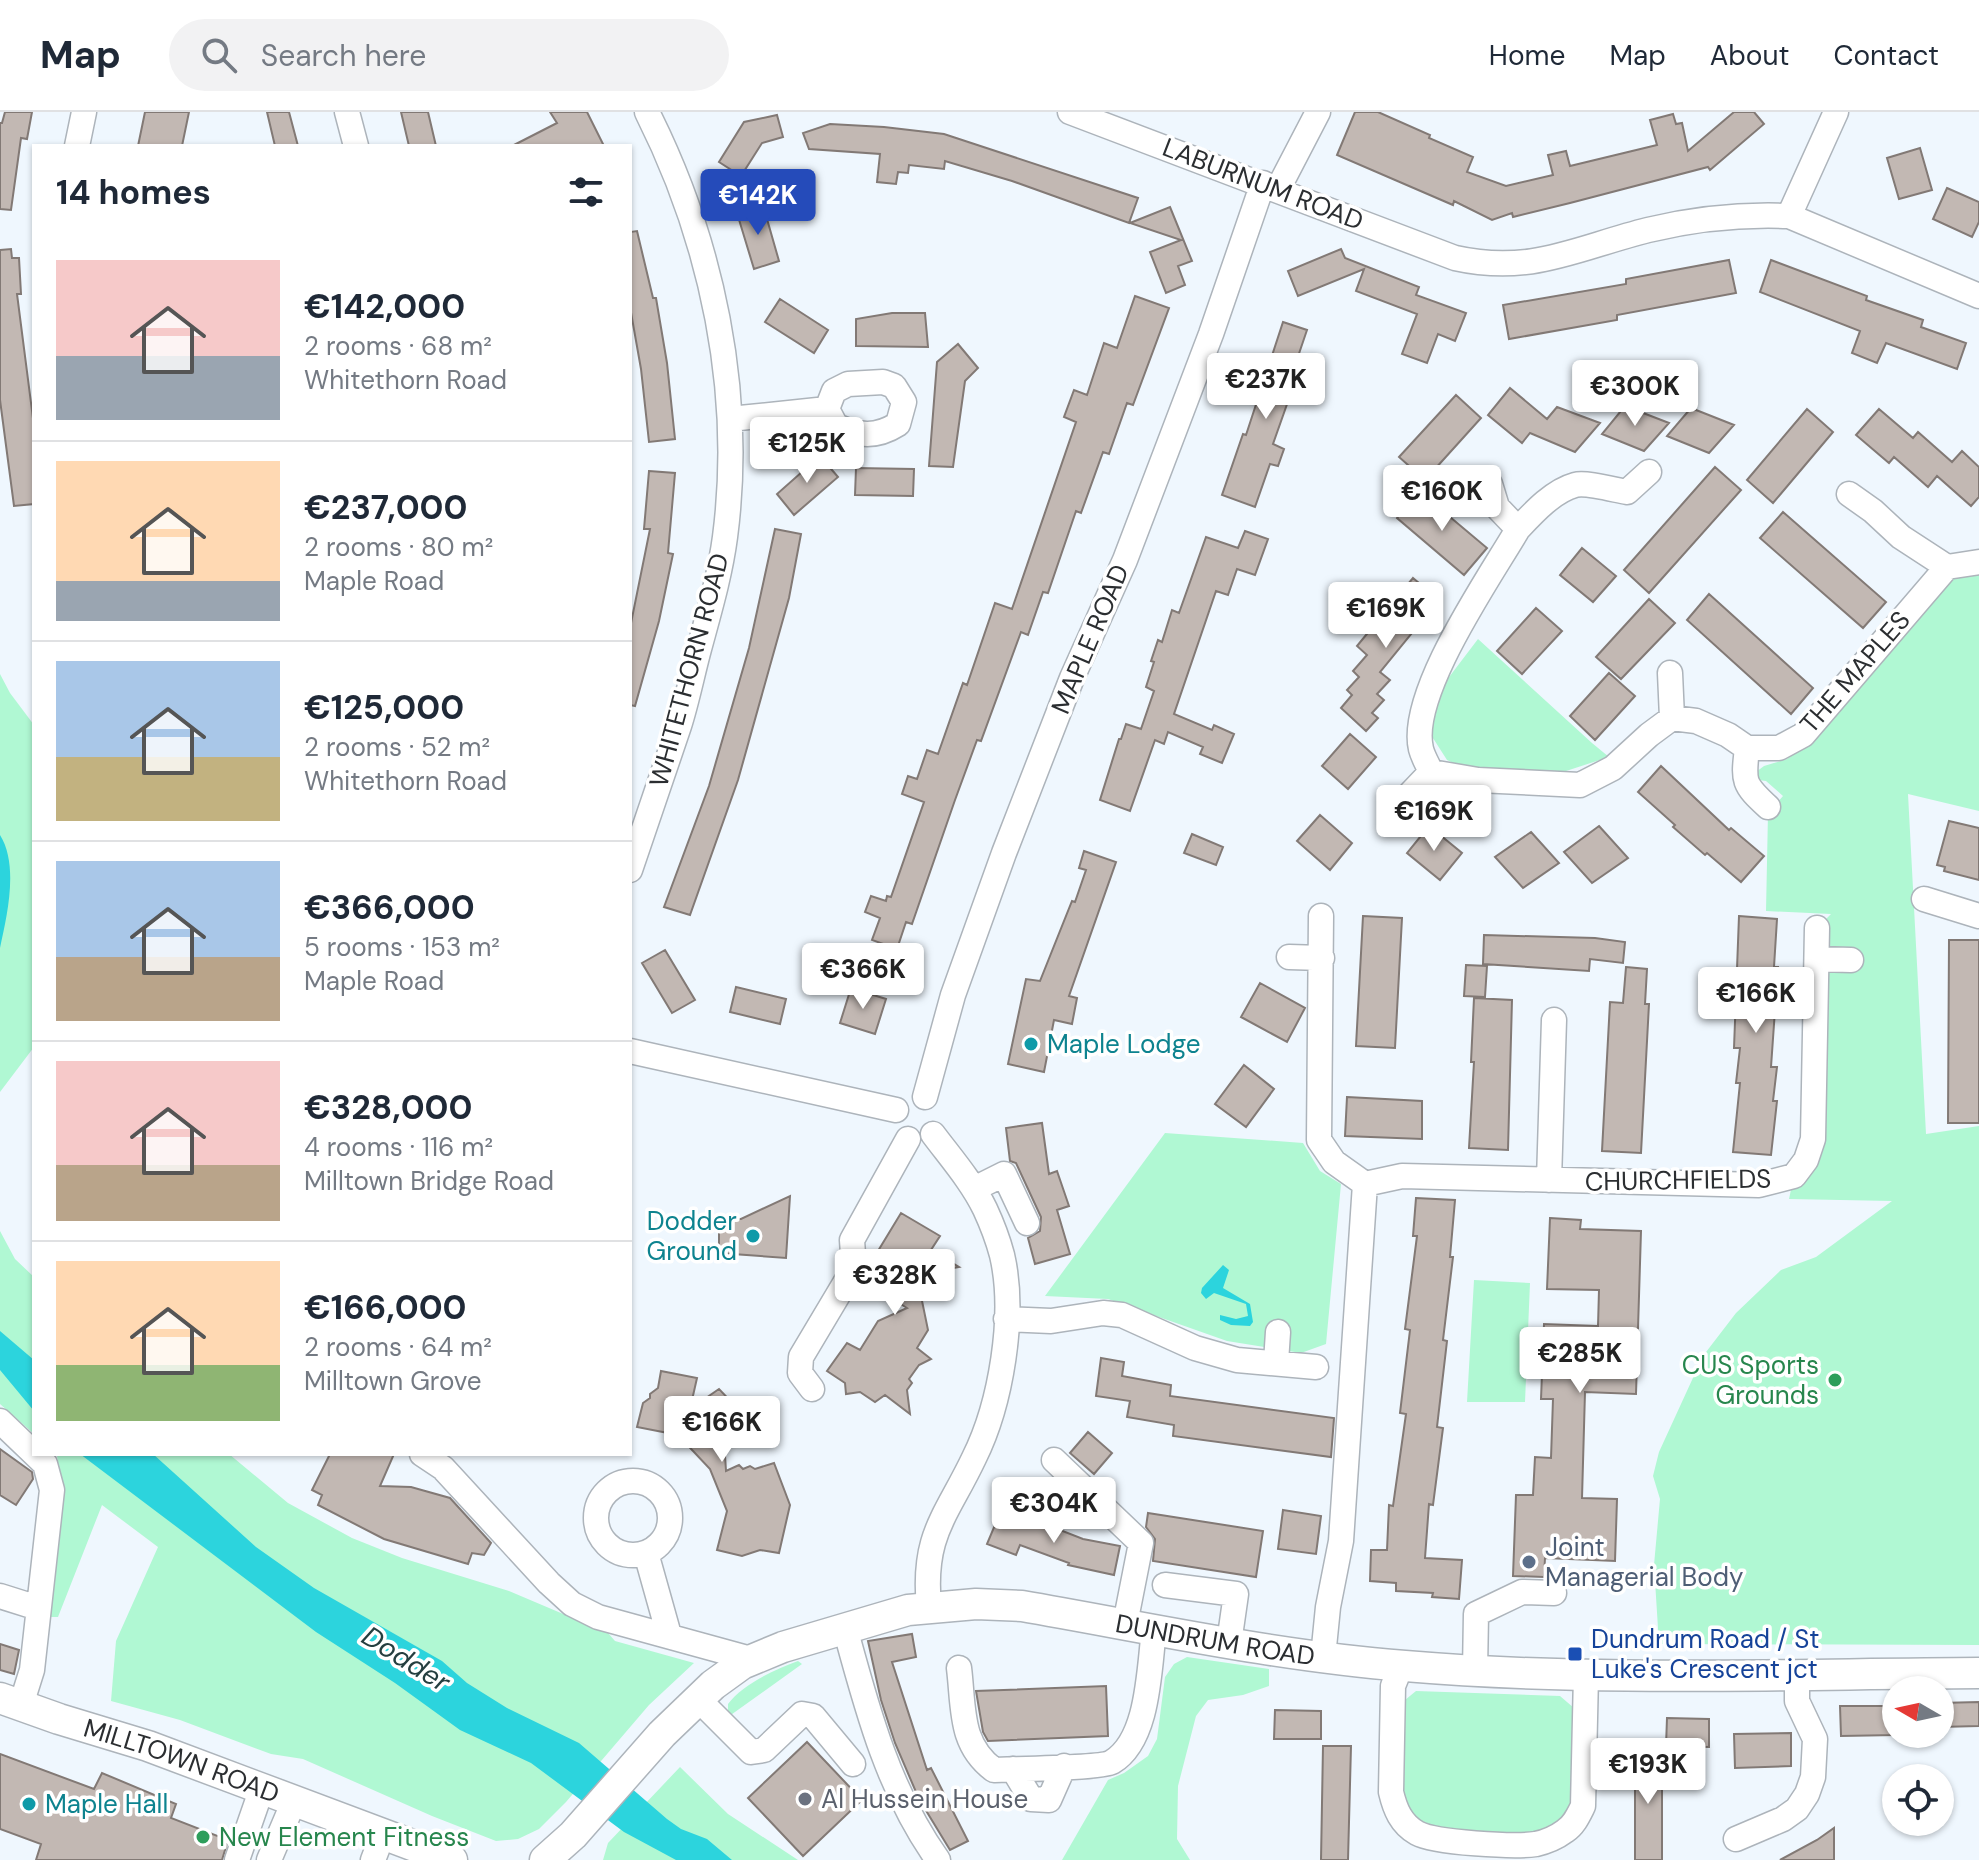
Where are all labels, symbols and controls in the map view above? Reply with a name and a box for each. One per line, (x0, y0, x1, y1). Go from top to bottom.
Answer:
search box (169, 19, 729, 91)
text: Map (40, 30, 121, 80)
icon: search (197, 33, 241, 77)
text: Search here (261, 36, 426, 75)
text: Home (1489, 37, 1565, 74)
text: Map (1609, 37, 1666, 74)
text: About (1710, 37, 1789, 74)
text: Contact (1833, 37, 1939, 74)
street label: LABURNUM ROAD (1158, 130, 1368, 238)
pin: €142K (702, 169, 814, 237)
text: 14 homes (56, 170, 211, 215)
icon: filters (564, 170, 608, 214)
text: €142K (719, 178, 797, 212)
text: €142,000 (304, 284, 465, 329)
icon: home (120, 292, 216, 388)
text: 2 rooms · 68 m² (304, 329, 492, 363)
pin: €237K (1210, 353, 1322, 421)
pin: €300K (1579, 360, 1691, 428)
text: €237K (1225, 362, 1307, 396)
text: Whitethorn Road (304, 363, 507, 397)
text: €300K (1590, 369, 1680, 403)
pin: €125K (751, 417, 863, 485)
text: €125K (768, 426, 846, 460)
pin: €160K (1386, 465, 1498, 533)
text: €160K (1401, 474, 1483, 508)
text: €237,000 (304, 485, 467, 530)
icon: home (120, 493, 216, 589)
text: 2 rooms · 80 m² (304, 530, 493, 564)
street label: WHITETHORN ROAD (641, 549, 737, 791)
street label: MAPLE ROAD (1043, 559, 1137, 719)
text: Maple Road (304, 564, 444, 598)
pin: €169K (1330, 582, 1442, 650)
text: €169K (1346, 591, 1426, 625)
street label: THE MAPLES (1792, 604, 1918, 740)
text: €125,000 (304, 685, 464, 730)
icon: home (120, 693, 216, 789)
text: 2 rooms · 52 m² (304, 730, 490, 764)
text: Whitethorn Road (304, 764, 507, 798)
pin: €169K (1378, 785, 1490, 853)
text: €169K (1394, 794, 1474, 828)
text: €366,000 (304, 885, 475, 930)
icon: home (120, 893, 216, 989)
text: 5 rooms · 153 m² (304, 930, 500, 964)
pin: €366K (807, 943, 919, 1011)
text: €366K (820, 952, 906, 986)
text: Maple Road (304, 964, 444, 998)
pin: €166K (1700, 967, 1812, 1035)
text: €166K (1716, 976, 1796, 1010)
place label: Maple Lodge (1047, 1027, 1200, 1061)
marker: Maple Lodge (1022, 1035, 1040, 1053)
text: €328,000 (304, 1085, 472, 1130)
icon: home (120, 1093, 216, 1189)
text: 4 rooms · 116 m² (304, 1130, 493, 1164)
street label: CHURCHFIELDS (1584, 1161, 1772, 1199)
text: Milltown Bridge Road (304, 1164, 554, 1198)
place label: Dodder Ground (647, 1204, 737, 1268)
marker: Dodder Ground (744, 1227, 762, 1245)
pin: €328K (839, 1249, 951, 1317)
text: €328K (853, 1258, 937, 1292)
text: €166,000 (304, 1285, 467, 1330)
icon: home (120, 1293, 216, 1389)
pin: €285K (1524, 1327, 1636, 1395)
text: 2 rooms · 64 m² (304, 1330, 492, 1364)
text: €285K (1538, 1336, 1622, 1370)
place label: CUS Sports Grounds (1682, 1348, 1819, 1412)
text: Milltown Grove (304, 1364, 482, 1398)
marker: CUS Sports Grounds (1826, 1371, 1844, 1389)
pin: €166K (666, 1396, 778, 1464)
text: €166K (682, 1405, 762, 1439)
pin: €304K (998, 1477, 1110, 1545)
text: €304K (1010, 1486, 1098, 1520)
place label: Joint Managerial Body (1545, 1530, 1743, 1594)
marker: Joint Managerial Body (1520, 1553, 1538, 1571)
street label: DUNDRUM ROAD (1113, 1606, 1317, 1673)
water label: Dodder (355, 1618, 458, 1701)
place label: Dundrum Road / St Luke's Crescent jct (1591, 1622, 1819, 1686)
marker: Dundrum Road / St Luke's Crescent jct (1566, 1645, 1584, 1663)
north arrow (1882, 1676, 1954, 1748)
map controls (1882, 1676, 1954, 1836)
street label: MILLTOWN ROAD (80, 1711, 284, 1811)
pin: €193K (1592, 1738, 1704, 1806)
text: €193K (1609, 1747, 1688, 1781)
button: locate (1882, 1764, 1954, 1836)
place label: Al Hussein House (821, 1782, 1028, 1816)
place label: Maple Hall (45, 1787, 168, 1821)
marker: Al Hussein House (796, 1790, 814, 1808)
marker: Maple Hall (20, 1795, 38, 1813)
place label: New Element Fitness (219, 1820, 469, 1854)
marker: New Element Fitness (194, 1828, 212, 1846)

